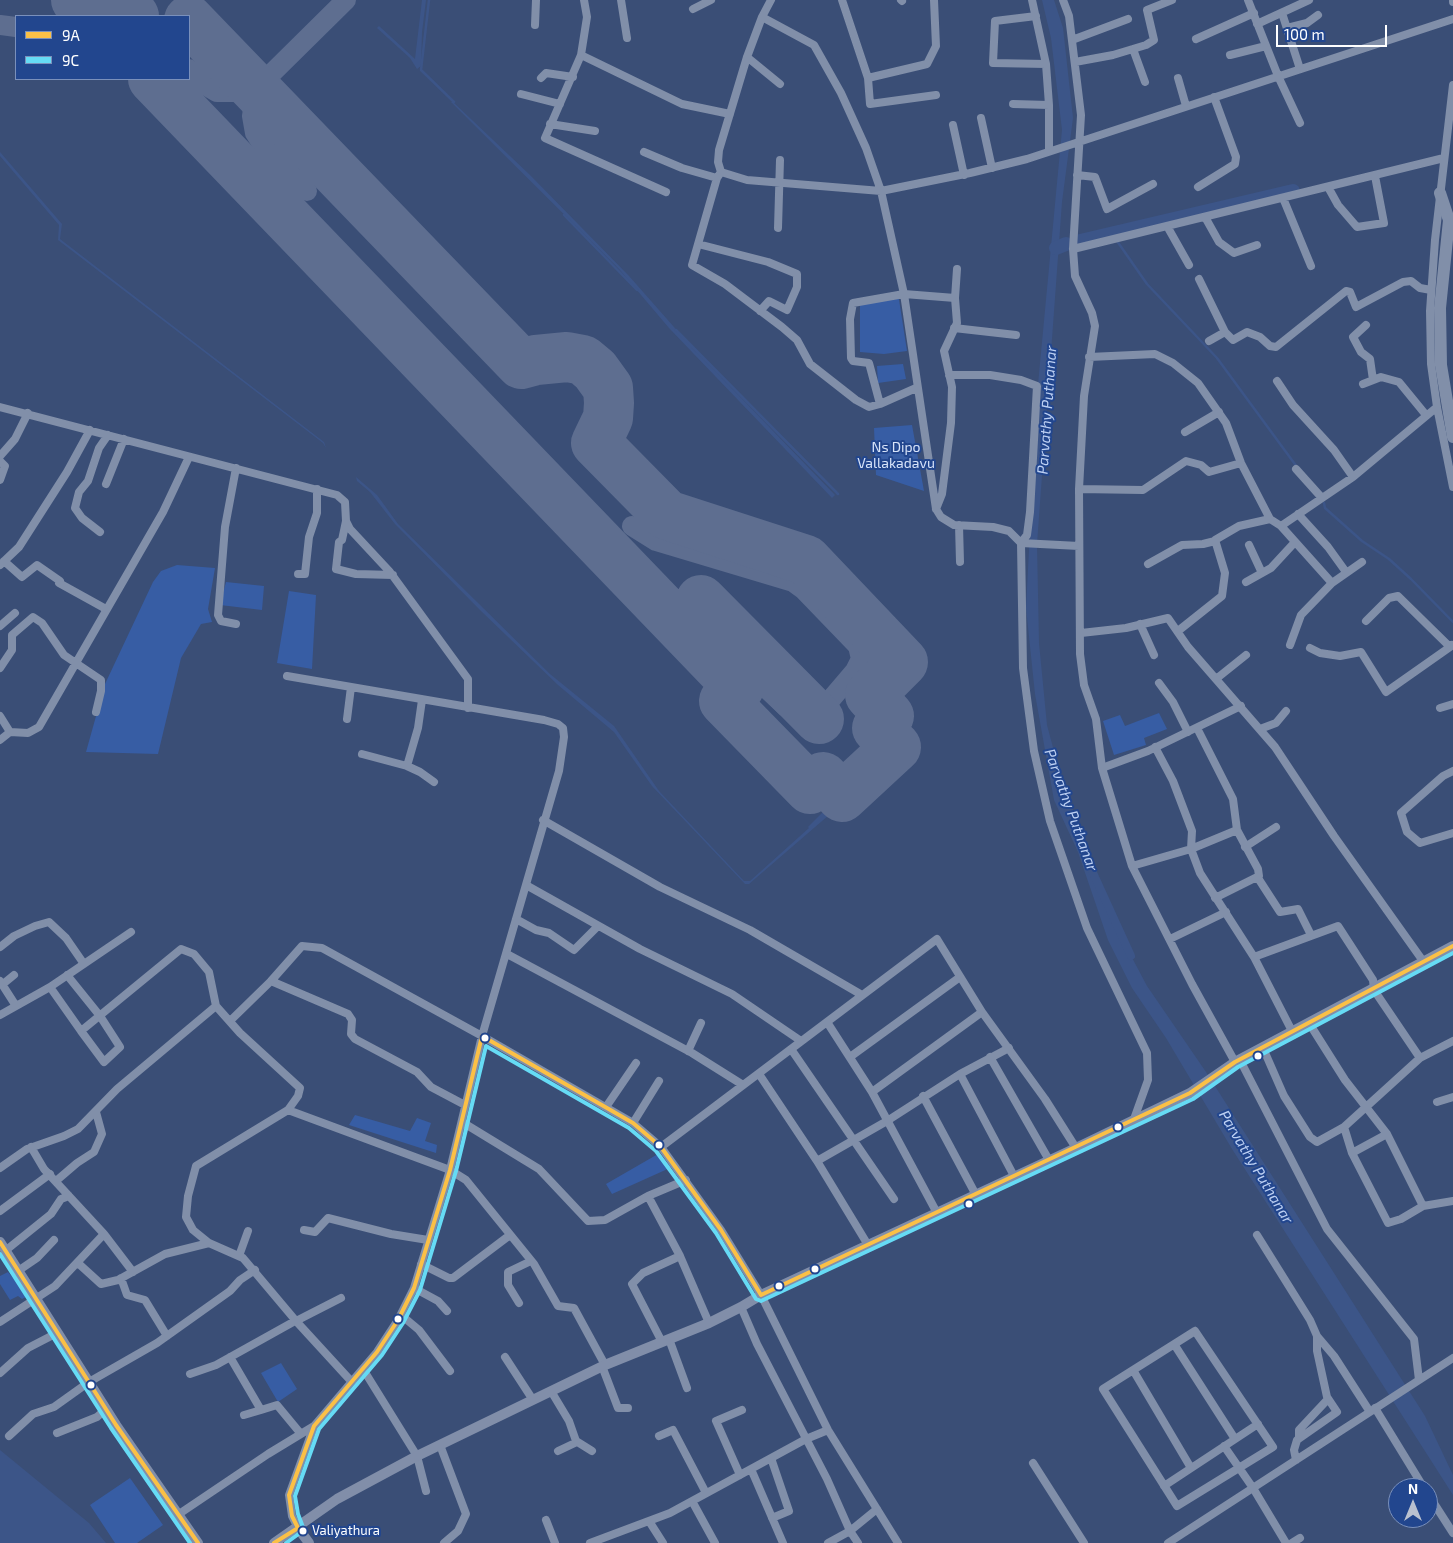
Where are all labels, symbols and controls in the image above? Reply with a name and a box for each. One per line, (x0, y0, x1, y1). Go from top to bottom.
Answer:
legend (15, 15, 190, 80)
scale bar (1278, 15, 1389, 47)
text: 100 m (1284, 25, 1325, 43)
text: 9A (62, 26, 80, 44)
text: 9C (62, 51, 79, 69)
water label: Parvathy Puthanar (1034, 345, 1060, 475)
park label: Ns Dipo Vallakadavu (857, 439, 935, 472)
water label: Parvathy Puthanar (1040, 746, 1102, 874)
unlabelled marker (480, 1033, 490, 1043)
unlabelled marker (1253, 1051, 1263, 1061)
water label: Parvathy Puthanar (1215, 1107, 1297, 1227)
unlabelled marker (1113, 1122, 1123, 1132)
unlabelled marker (654, 1140, 664, 1150)
unlabelled marker (964, 1199, 974, 1209)
unlabelled marker (810, 1264, 820, 1274)
unlabelled marker (774, 1281, 784, 1291)
unlabelled marker (393, 1314, 403, 1324)
unlabelled marker (86, 1380, 96, 1390)
north arrow (1388, 1478, 1438, 1528)
text: N (1408, 1480, 1418, 1497)
place label: Valiyathura (312, 1523, 380, 1539)
marker: Valiyathura (298, 1526, 308, 1536)

